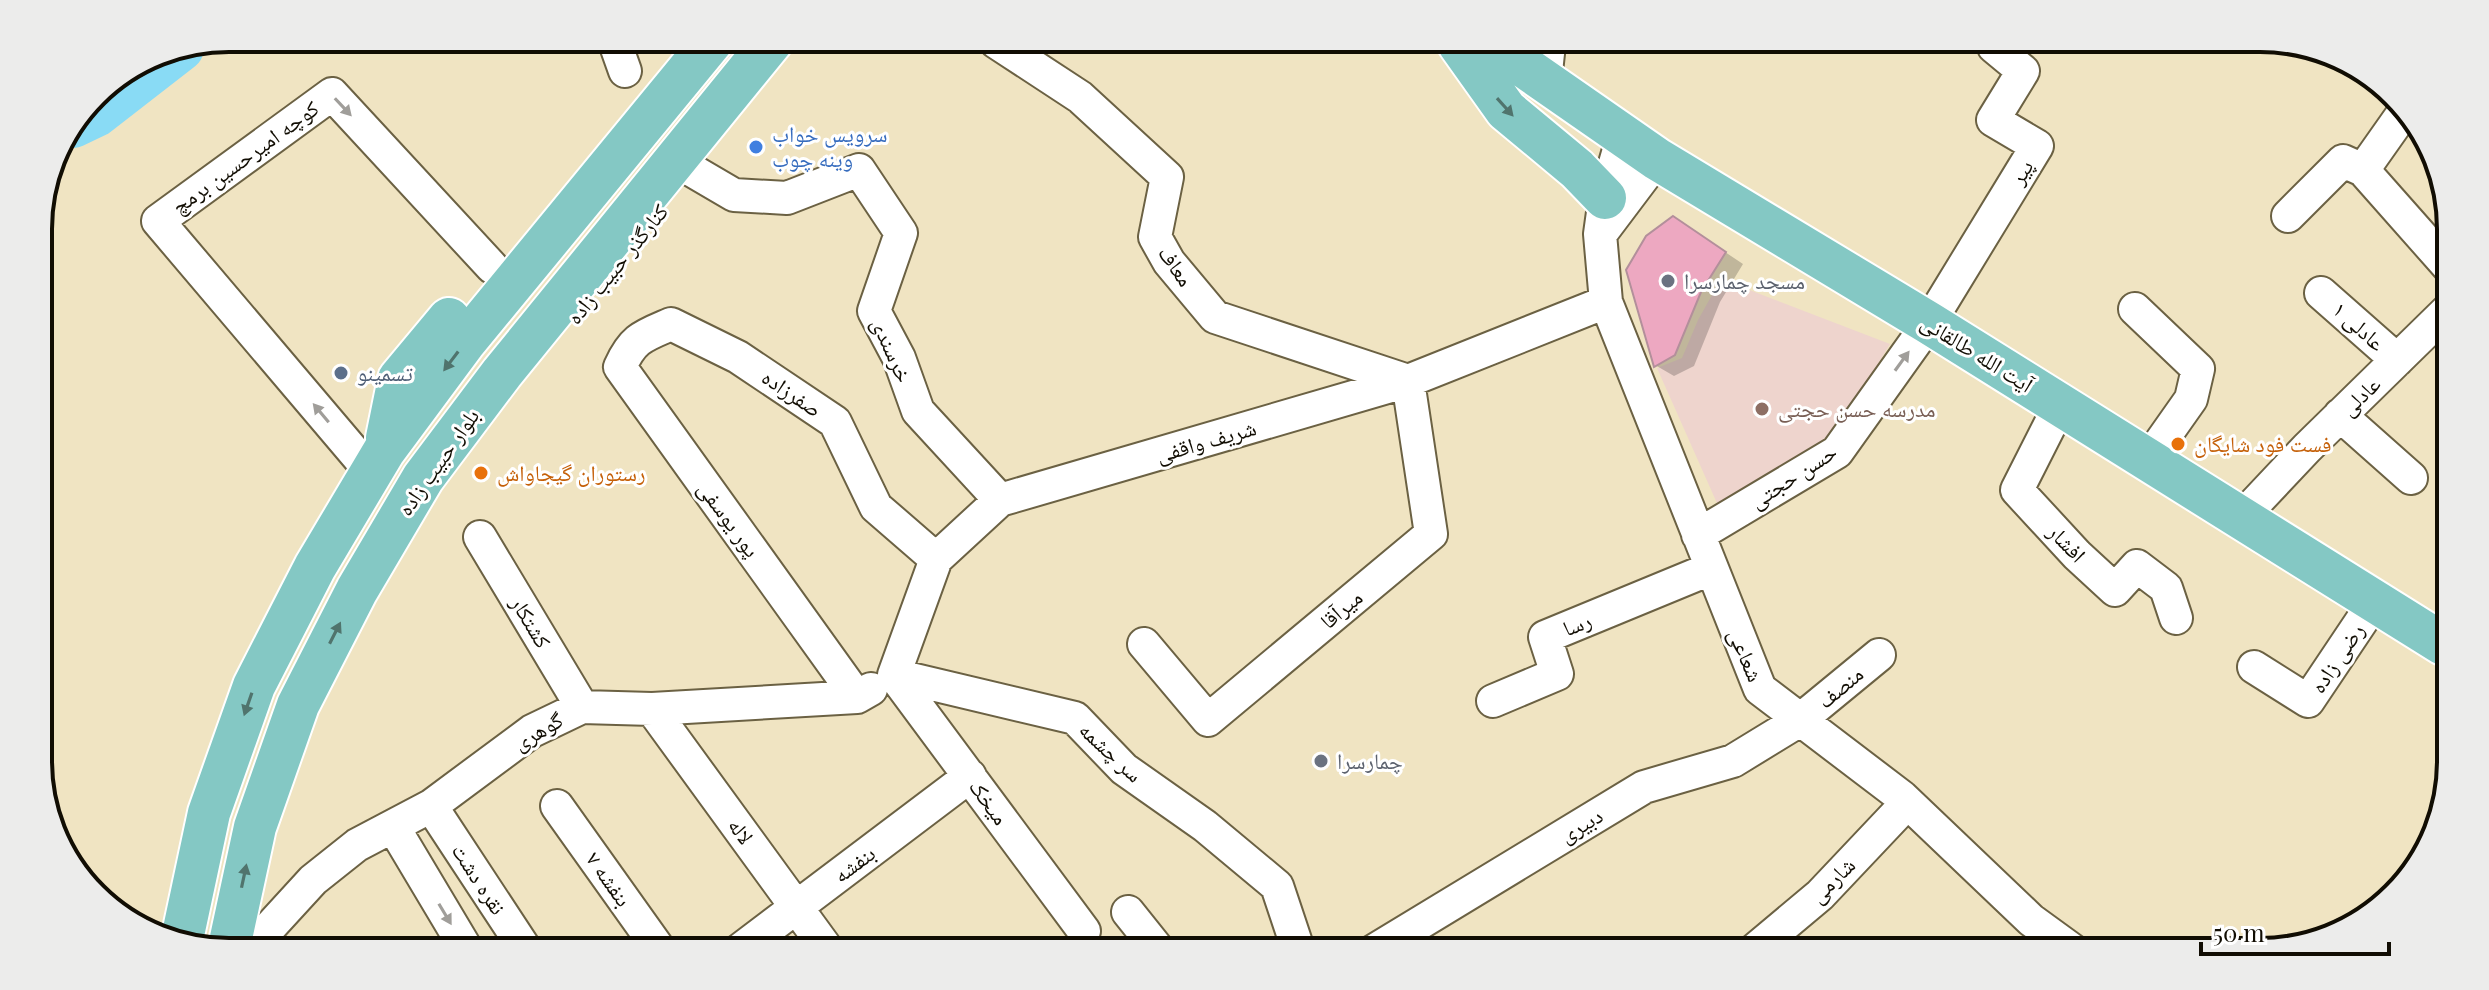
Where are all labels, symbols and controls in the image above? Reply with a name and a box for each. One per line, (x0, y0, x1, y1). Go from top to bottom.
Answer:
street label: کوچه امیرحسین برمچ (165, 93, 324, 220)
one-way arrow (1496, 96, 1513, 116)
one-way arrow (334, 97, 352, 116)
place label: سرویس خواب وینه چوب (772, 118, 888, 173)
marker: سرویس خواب وینه چوب (747, 138, 765, 156)
street label: پیر (2000, 153, 2039, 191)
street label: کنارگذر حبیب زاده (558, 197, 674, 330)
street label: معاف (1152, 239, 1202, 292)
place label: مسجد چمارسرا (1684, 265, 1805, 295)
marker: مسجد چمارسرا (1659, 272, 1677, 290)
street label: عادلی ۱ (2327, 294, 2392, 357)
street label: آیت الله طالقانی (1916, 306, 2040, 399)
street label: خرسندی (865, 313, 920, 387)
one-way arrow (443, 351, 459, 371)
one-way arrow (1893, 351, 1909, 371)
place label: تسمینو (357, 357, 413, 387)
street label: صفرزاده (757, 361, 829, 423)
marker: تسمینو (332, 364, 350, 382)
street label: عادلی (2332, 369, 2386, 422)
place label: مدرسه حسن حجتی (1778, 393, 1935, 423)
marker: مدرسه حسن حجتی (1753, 400, 1771, 418)
street label: بلوار حبیب زاده (389, 402, 485, 521)
one-way arrow (313, 403, 330, 423)
street label: شریف واقفی (1152, 411, 1259, 469)
place label: فست فود شایگان (2194, 428, 2332, 458)
marker: فست فود شایگان (2169, 435, 2187, 453)
street label: حسن حجتی (1743, 436, 1842, 515)
place label: رستوران گیجاواش (497, 457, 645, 487)
marker: رستوران گیجاواش (472, 464, 490, 482)
street label: پور یوسفی (692, 474, 768, 563)
street label: افشار (2041, 516, 2093, 568)
street label: میرآقا (1313, 582, 1368, 635)
street label: کشتکار (504, 589, 559, 653)
street label: رسا (1558, 604, 1595, 642)
street label: رضی زاده (2302, 617, 2370, 698)
one-way arrow (328, 621, 342, 644)
street label: شعاعی (1722, 623, 1772, 686)
street label: منصف (1810, 658, 1869, 714)
one-way arrow (241, 692, 253, 716)
street label: گوهری (507, 704, 568, 756)
street label: سر چشمه (1073, 714, 1150, 788)
place label: چمارسرا (1337, 745, 1403, 775)
marker: چمارسرا (1312, 752, 1330, 770)
street label: میخک (963, 772, 1017, 830)
street label: دبیری (1553, 800, 1608, 849)
street label: لاله (722, 811, 762, 850)
street label: نقره دشت (446, 837, 514, 920)
street label: بنفشه (826, 838, 881, 889)
street label: بنفشه ۷ (580, 845, 640, 912)
street label: شارمی (1802, 850, 1861, 909)
one-way arrow (238, 863, 251, 888)
one-way arrow (438, 903, 452, 925)
scale bar (2201, 906, 2389, 956)
text: 50 m (2213, 916, 2265, 948)

